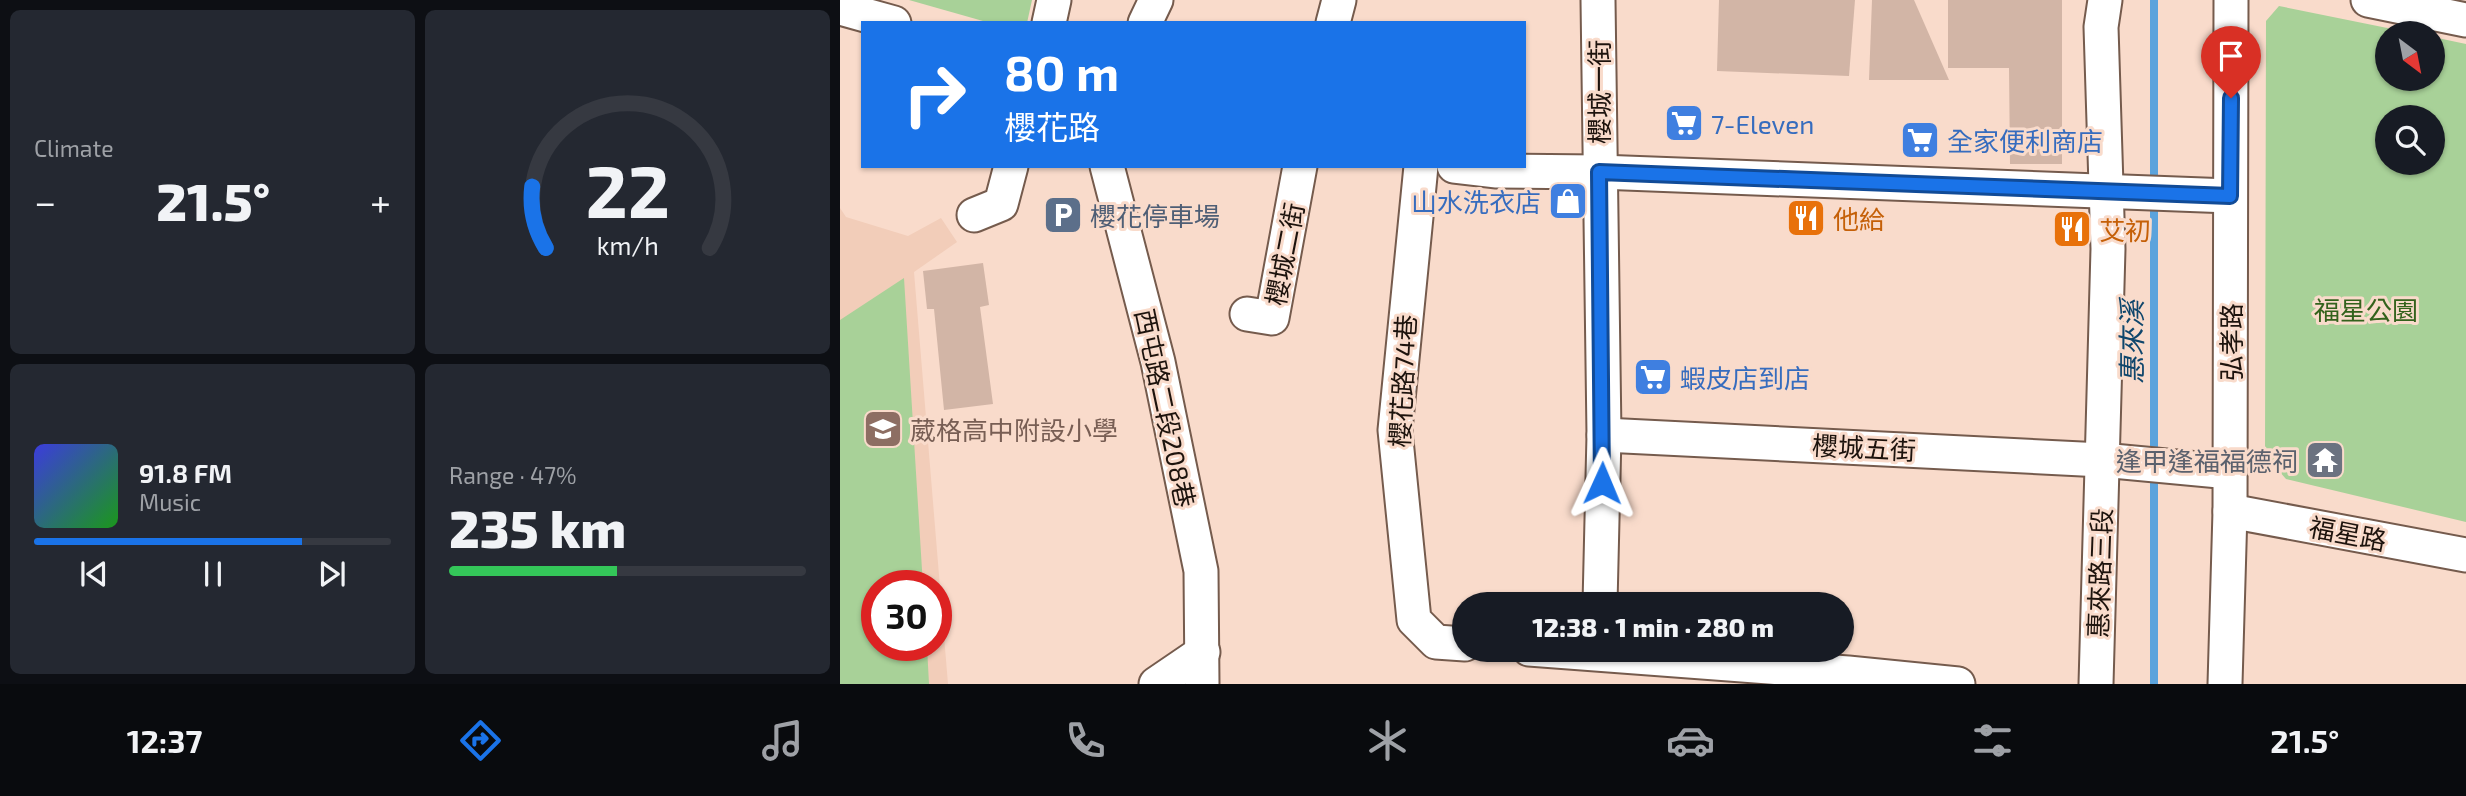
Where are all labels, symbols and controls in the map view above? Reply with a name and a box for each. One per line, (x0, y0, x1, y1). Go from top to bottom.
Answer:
north arrow (2375, 21, 2445, 91)
map controls (2375, 21, 2445, 175)
pin (2201, 26, 2261, 98)
icon: arrive (2212, 37, 2250, 75)
street label: 櫻城一街 (1583, 40, 1614, 144)
text: 80 m (1004, 42, 1119, 101)
icon: right (889, 49, 980, 140)
supermarket icon: 7-Eleven (1663, 102, 1705, 144)
button: search (2375, 105, 2445, 175)
text: 櫻花路 (1004, 107, 1100, 145)
place label: 7-Eleven (1711, 108, 1814, 139)
supermarket icon: 全家便利商店 (1899, 119, 1941, 161)
place label: 全家便利商店 (1947, 125, 2103, 156)
text: Climate (34, 134, 114, 162)
text: 22 (585, 145, 670, 233)
text: 21.5° (156, 169, 270, 231)
text: − (34, 178, 56, 224)
text: + (370, 178, 391, 224)
shop icon: 山水洗衣店 (1547, 180, 1589, 222)
place label: 山水洗衣店 (1411, 186, 1541, 217)
parking icon: 櫻花停車場 (1042, 194, 1084, 236)
restaurant icon: 他給 (1785, 197, 1827, 239)
place label: 櫻花停車場 (1090, 200, 1220, 231)
street label: 櫻城二街 (1259, 200, 1309, 308)
place label: 他給 (1833, 203, 1885, 234)
restaurant icon: 艾初 (2051, 208, 2093, 250)
place label: 艾初 (2099, 214, 2151, 245)
text: km/h (596, 230, 659, 260)
park label: 福星公園 (2314, 294, 2418, 325)
water label: 惠來溪 (2114, 296, 2148, 384)
street label: 弘孝路 (2215, 303, 2246, 381)
street label: 西屯路二段208巷 (1130, 306, 1202, 510)
street label: 櫻花路74巷 (1383, 314, 1421, 448)
supermarket icon: 蝦皮店到店 (1632, 356, 1674, 398)
place label: 蝦皮店到店 (1680, 362, 1810, 393)
school or university icon: 葳格高中附設小學 (862, 408, 904, 450)
place label: 葳格高中附設小學 (910, 414, 1118, 445)
street label: 櫻城五街 (1811, 429, 1917, 465)
temple icon: 逢甲逢福福德祠 (2304, 439, 2346, 481)
place label: 逢甲逢福福德祠 (2116, 445, 2298, 476)
position arrow (1565, 446, 1639, 520)
text: 91.8 FM (139, 457, 232, 488)
text: Range · 47% (449, 461, 576, 489)
text: Music (139, 488, 201, 516)
text: 235 km (449, 496, 626, 558)
street label: 惠來路三段 (2081, 507, 2117, 639)
street label: 福星路 (2307, 510, 2389, 556)
icon: previous (75, 555, 113, 593)
icon: pause (194, 555, 232, 593)
icon: next (313, 555, 351, 593)
speed limit sign: 30 (861, 570, 952, 661)
text: 12:38 · 1 min · 280 m (1532, 611, 1774, 642)
icon: directions (456, 716, 505, 765)
icon: music (758, 716, 807, 765)
icon: phone (1061, 716, 1110, 765)
icon: climate (1363, 716, 1412, 765)
icon: car (1666, 716, 1715, 765)
icon: filters (1968, 716, 2017, 765)
text: 12:37 (127, 721, 202, 759)
text: 21.5° (2270, 721, 2339, 759)

